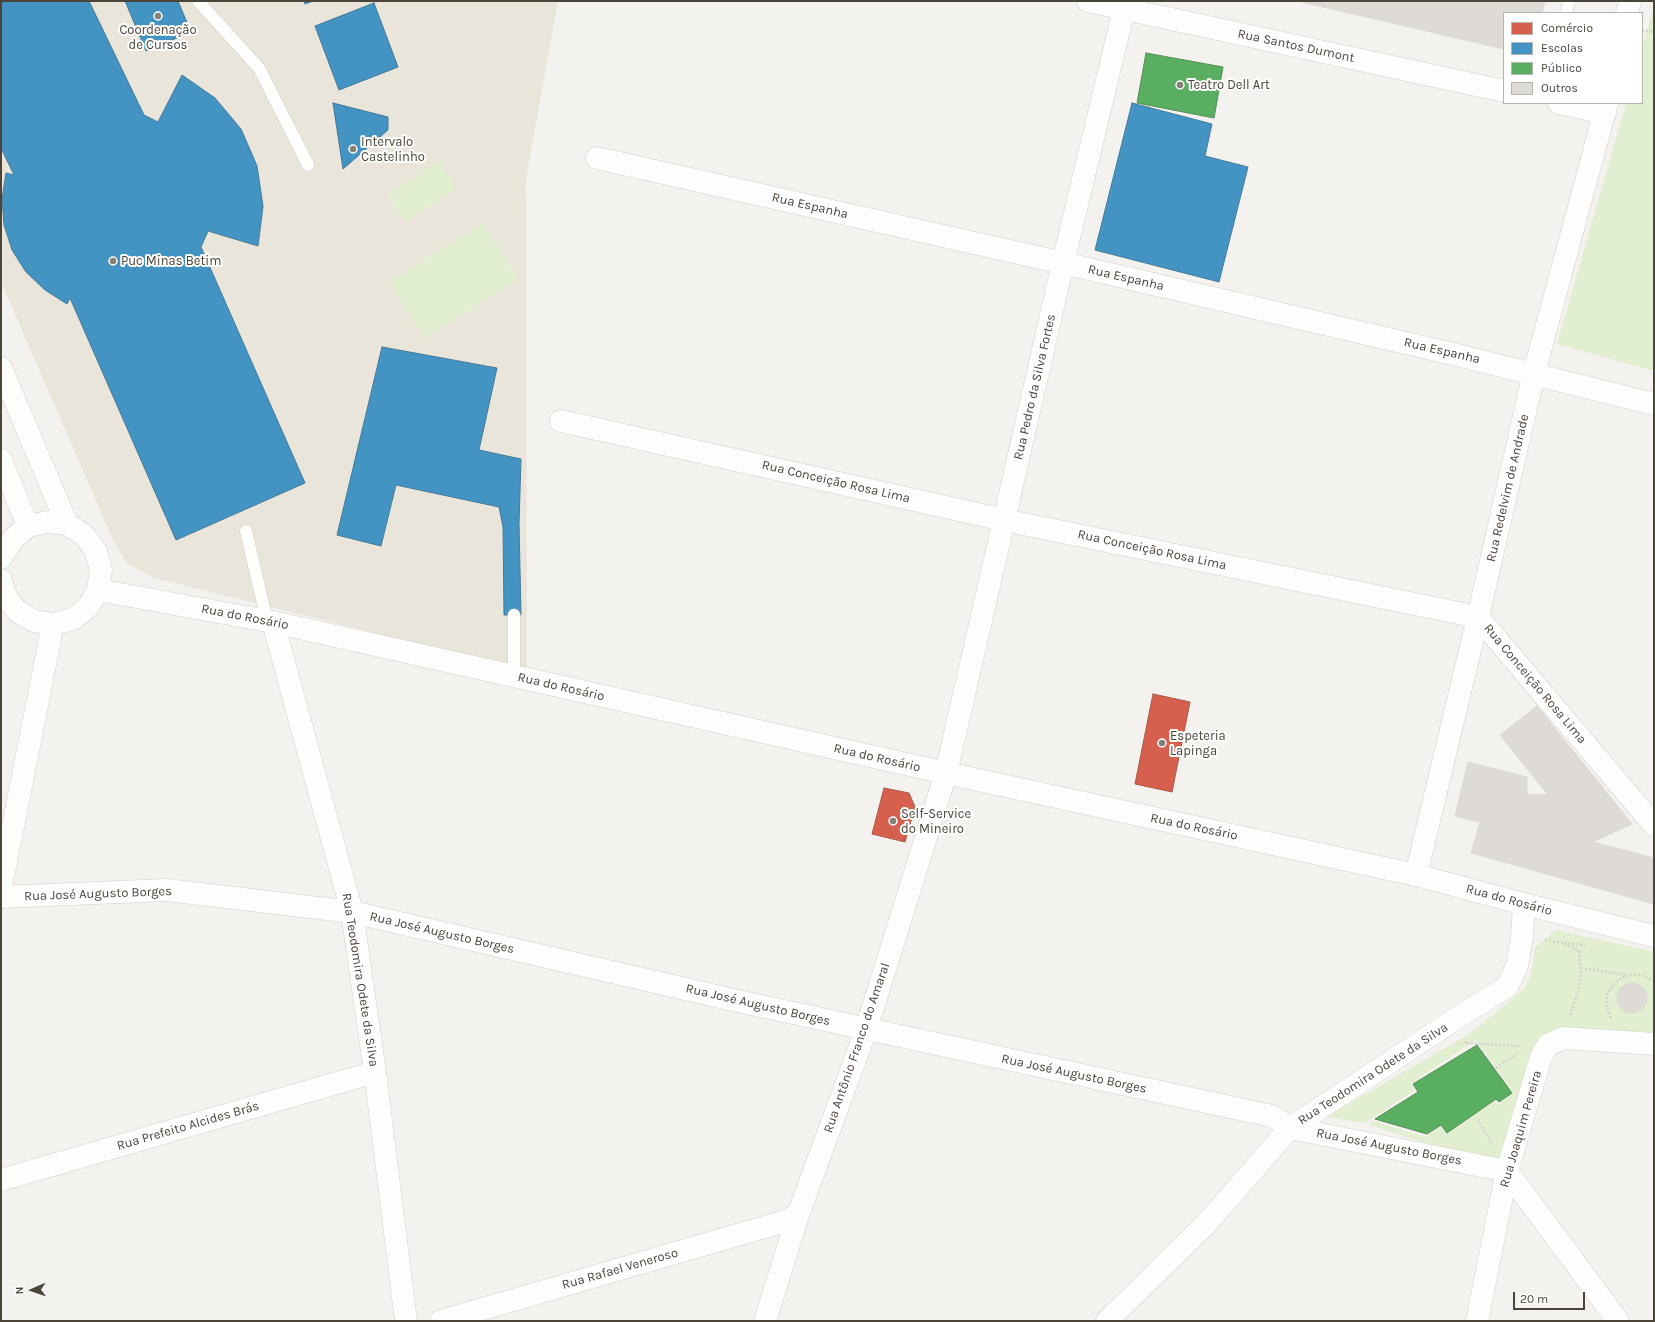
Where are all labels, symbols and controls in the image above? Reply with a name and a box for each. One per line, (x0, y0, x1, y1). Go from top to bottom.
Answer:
marker: Coordenação de Cursos (153, 11, 163, 21)
legend (1503, 12, 1643, 104)
text: Comércio (1541, 21, 1593, 35)
place label: Coordenação de Cursos (119, 22, 197, 53)
street label: Rua Santos Dumont (1236, 26, 1356, 66)
text: Escolas (1541, 41, 1583, 55)
text: Público (1541, 61, 1582, 75)
place label: Teatro Dell Art (1188, 77, 1270, 93)
marker: Teatro Dell Art (1175, 80, 1185, 90)
text: Outros (1541, 81, 1578, 95)
place label: Intervalo Castelinho (361, 134, 425, 165)
marker: Intervalo Castelinho (348, 144, 358, 154)
street label: Rua Espanha (770, 190, 850, 222)
place label: Puc Minas Betim (121, 253, 221, 269)
marker: Puc Minas Betim (108, 256, 118, 266)
street label: Rua Espanha (1086, 262, 1166, 294)
street label: Rua Pedro da Silva Fortes (1011, 313, 1059, 461)
street label: Rua Espanha (1402, 335, 1482, 367)
street label: Rua Redelvim de Andrade (1483, 413, 1533, 563)
street label: Rua Conceição Rosa Lima (760, 457, 912, 507)
street label: Rua Conceição Rosa Lima (1076, 527, 1228, 573)
street label: Rua do Rosário (200, 601, 290, 633)
street label: Rua Conceição Rosa Lima (1480, 621, 1590, 747)
street label: Rua do Rosário (516, 669, 606, 705)
place label: Espeteria Lapinga (1170, 728, 1226, 759)
marker: Espeteria Lapinga (1157, 738, 1167, 748)
street label: Rua do Rosário (832, 740, 922, 776)
place label: Self-Service do Mineiro (901, 806, 971, 837)
street label: Rua do Rosário (1149, 810, 1239, 844)
marker: Self-Service do Mineiro (888, 816, 898, 826)
street label: Rua do Rosário (1464, 881, 1554, 919)
street label: Rua José Augusto Borges (24, 884, 172, 904)
street label: Rua Teodomira Odete da Silva (339, 892, 381, 1068)
street label: Rua José Augusto Borges (368, 909, 516, 957)
street label: Rua Antônio Franco do Amaral (821, 961, 893, 1135)
street label: Rua José Augusto Borges (684, 981, 832, 1029)
street label: Rua Teodomira Odete da Silva (1295, 1020, 1451, 1128)
street label: Rua José Augusto Borges (1000, 1051, 1148, 1097)
street label: Rua Joaquim Pereira (1497, 1069, 1545, 1189)
street label: Rua Prefeito Alcides Brás (115, 1098, 261, 1154)
street label: Rua José Augusto Borges (1315, 1125, 1463, 1169)
street label: Rua Rafael Veneroso (560, 1245, 680, 1293)
north arrow (12, 1270, 52, 1310)
scale bar (1515, 1284, 1587, 1310)
text: N (13, 1286, 26, 1295)
text: 20 m (1520, 1292, 1548, 1306)

